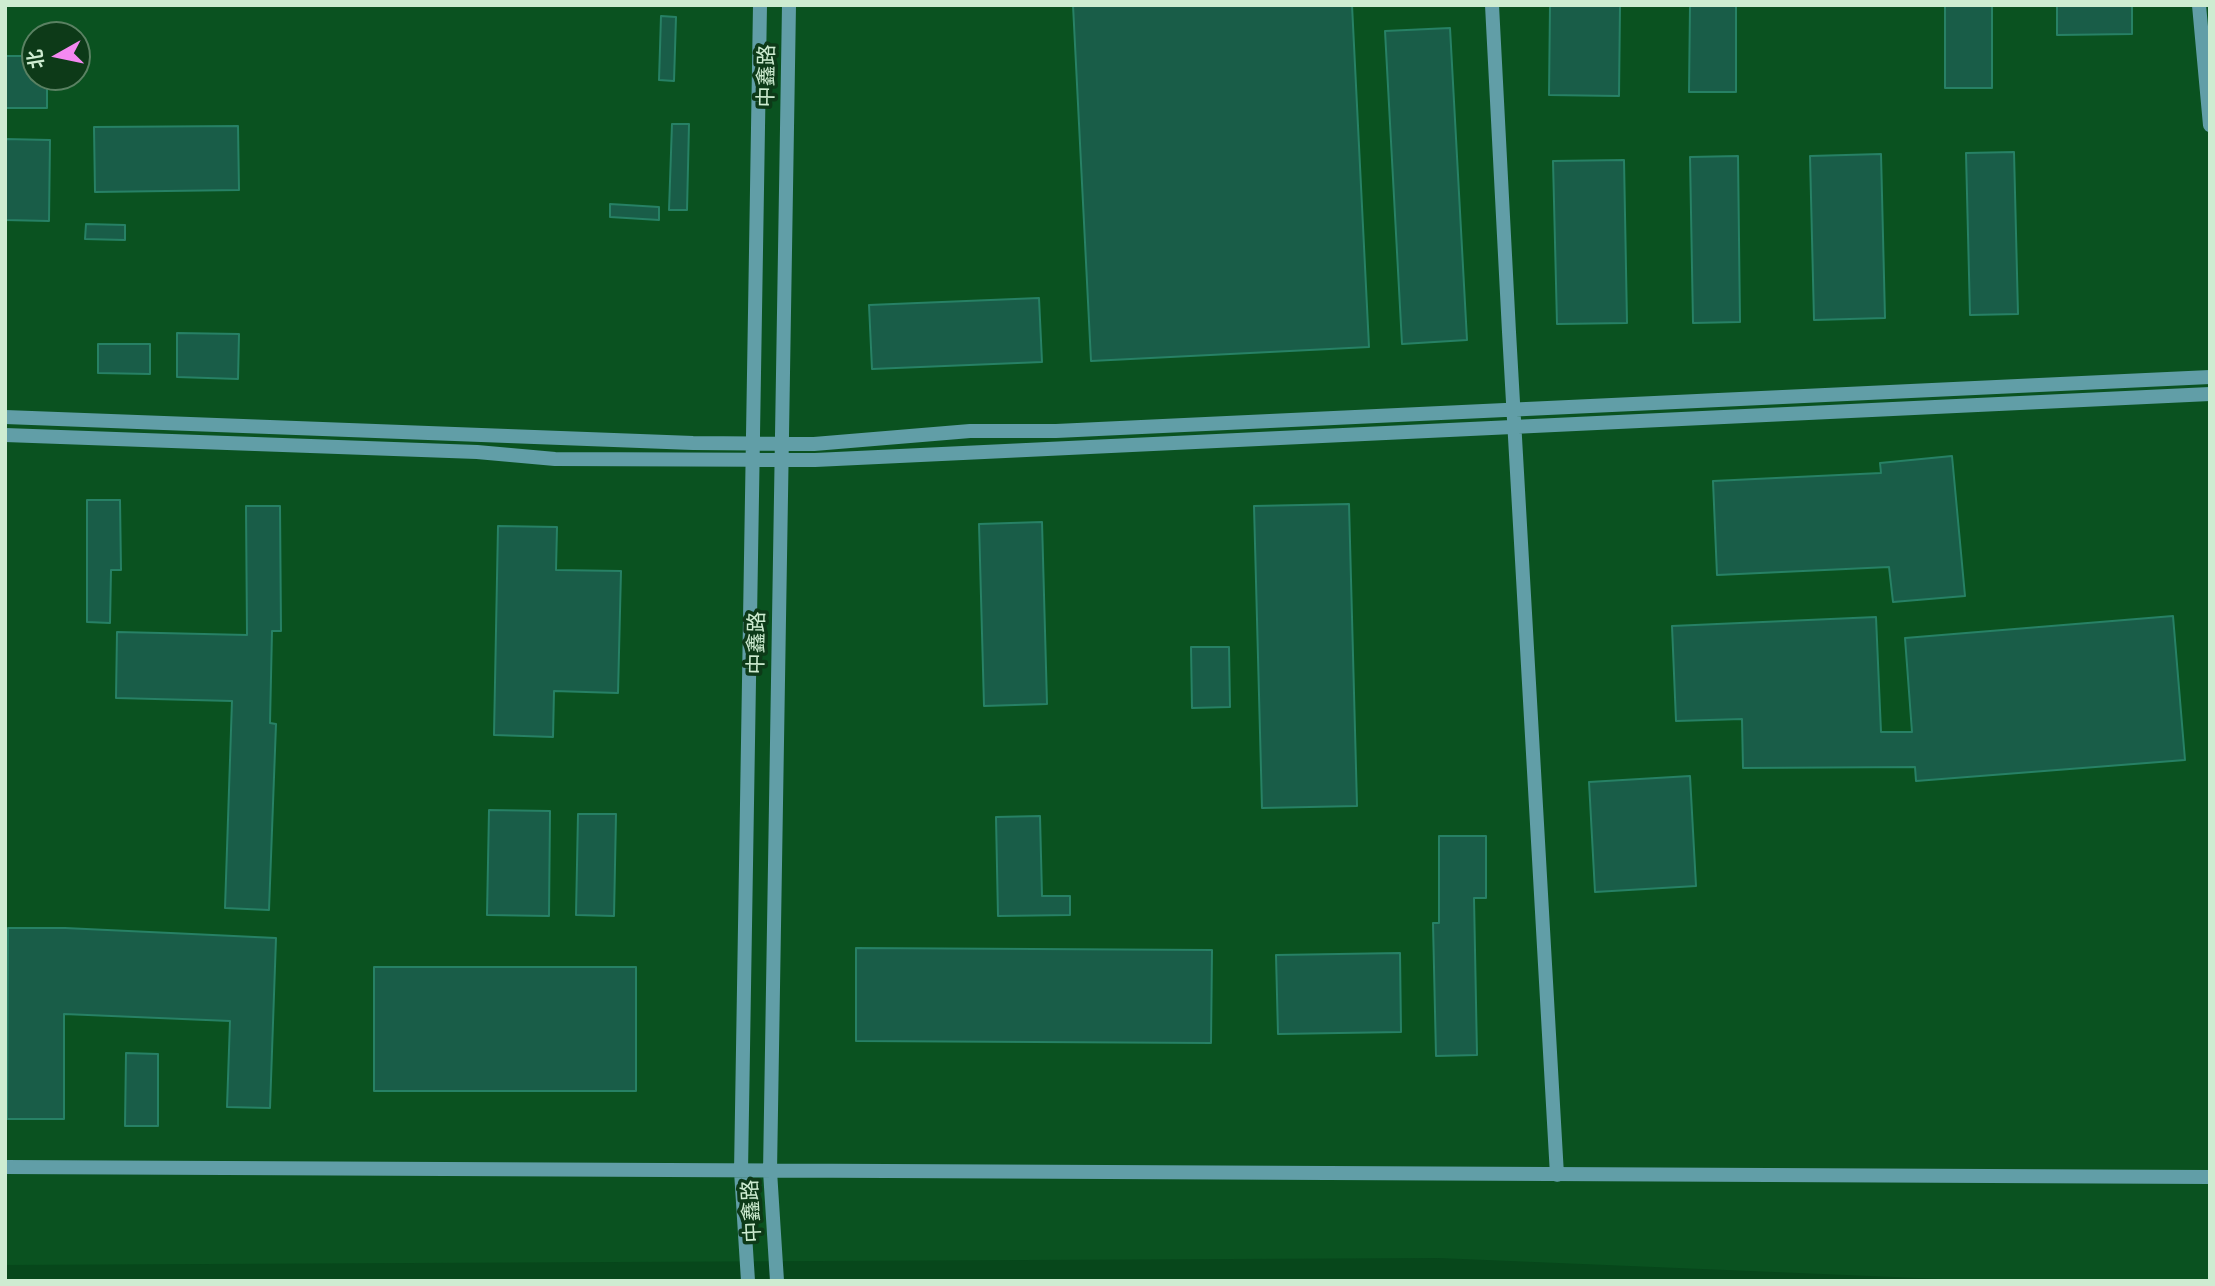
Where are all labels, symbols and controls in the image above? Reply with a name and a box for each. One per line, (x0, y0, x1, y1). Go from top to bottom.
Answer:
north arrow (21, 21, 91, 91)
street label: 中鑫路 (754, 44, 780, 108)
text: 北 (26, 48, 48, 70)
street label: 中鑫路 (744, 611, 770, 675)
street label: 中鑫路 (738, 1179, 766, 1243)

